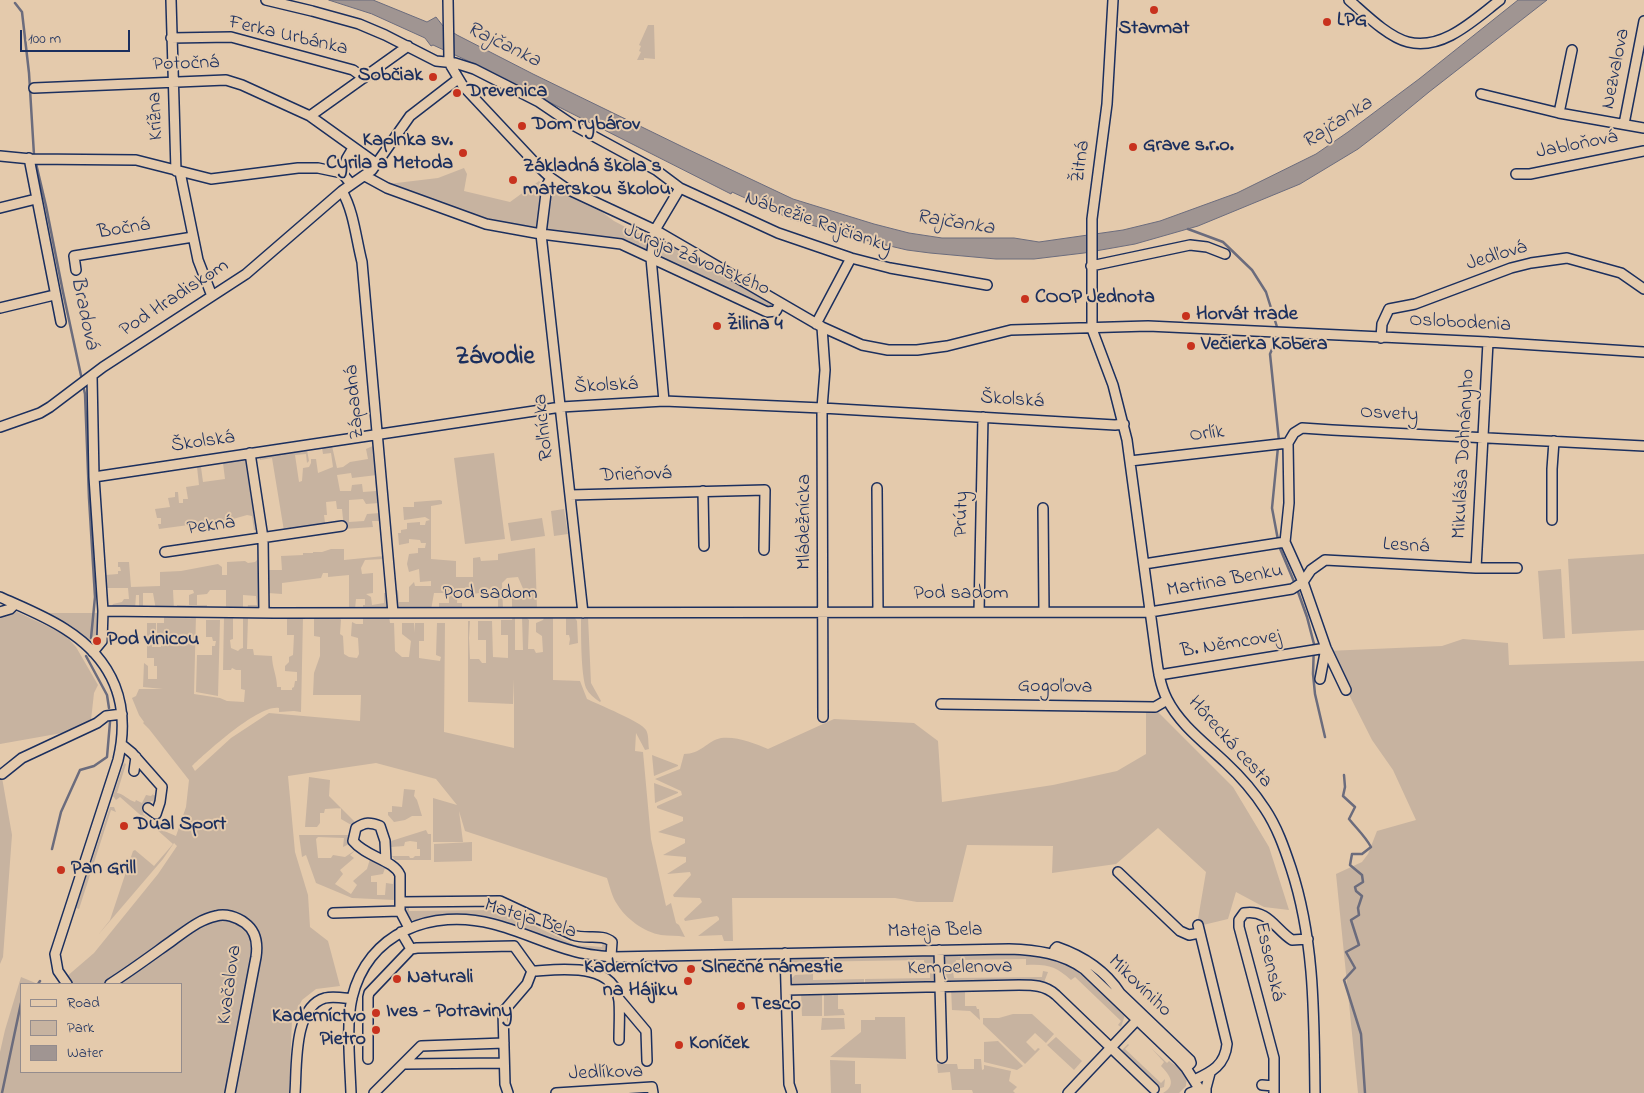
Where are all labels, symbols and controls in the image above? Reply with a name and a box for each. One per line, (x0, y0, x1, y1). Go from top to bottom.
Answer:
marker: Stavmat (1148, 4, 1160, 16)
place label: LPG (1337, 10, 1367, 34)
street label: Ferka Urbánka (226, 12, 350, 62)
marker: LPG (1321, 16, 1333, 28)
water label: Rajčanka (462, 17, 544, 75)
place label: Stavmat (1118, 18, 1190, 42)
scale bar (22, 20, 132, 52)
street label: Nezvalova (1597, 27, 1637, 111)
text: 100 m (28, 28, 61, 50)
street label: Potočná (152, 52, 220, 78)
place label: Sobčiak (358, 65, 423, 89)
marker: Sobčiak (427, 71, 439, 83)
place label: Drevenica (467, 81, 547, 105)
marker: Drevenica (451, 87, 463, 99)
street label: Krížna (144, 91, 170, 141)
water label: Rajčanka (1298, 92, 1378, 156)
place label: Dom rybárov (532, 114, 640, 138)
marker: Dom rybárov (516, 120, 528, 132)
street label: Jabloňová (1534, 126, 1620, 166)
place label: Kaplnka sv. Cyrila a Metoda (326, 130, 453, 177)
place label: Grave s.r.o. (1143, 135, 1234, 159)
street label: Žitná (1067, 140, 1097, 184)
marker: Grave s.r.o. (1127, 141, 1139, 153)
marker: Kaplnka sv. Cyrila a Metoda (457, 147, 469, 159)
place label: Základná škola s materskou školou (523, 156, 671, 203)
marker: Základná škola s materskou školou (507, 174, 519, 186)
street label: Nábrežie Rajčianky (741, 188, 895, 260)
water label: Rajčanka (914, 205, 996, 243)
street label: Bočná (96, 214, 152, 246)
street label: Juraja Závodského (619, 219, 773, 303)
street label: Jedľová (1464, 236, 1530, 278)
street label: Pod Hradiskom (116, 255, 234, 343)
water label: Bradová (63, 274, 103, 352)
place label: COOP Jednota (1035, 287, 1155, 311)
marker: COOP Jednota (1019, 293, 1031, 305)
place label: Horvát trade (1196, 304, 1298, 328)
street label: Oslobodenia (1408, 309, 1512, 339)
marker: Horvát trade (1180, 310, 1192, 322)
place label: Žilina 4 (727, 314, 783, 338)
marker: Žilina 4 (711, 320, 723, 332)
place label: Večierka Kobera (1201, 334, 1328, 358)
marker: Večierka Kobera (1185, 340, 1197, 352)
district label: Závodie (455, 344, 535, 374)
street label: Západná (341, 364, 371, 440)
street label: Mikuláša Dohnányho (1449, 368, 1481, 540)
street label: Školská (574, 373, 638, 401)
street label: Školská (979, 387, 1045, 415)
street label: Roľnícka (530, 393, 560, 461)
street label: Osvety (1359, 401, 1419, 429)
street label: Orlík (1188, 421, 1226, 449)
street label: Školská (170, 427, 236, 459)
street label: Drieňová (600, 463, 672, 489)
street label: Mládežnícka (794, 474, 818, 570)
street label: Prúty (951, 491, 975, 537)
street label: Pekná (186, 512, 236, 542)
street label: Lesná (1382, 534, 1430, 560)
street label: Martina Benku (1165, 560, 1285, 604)
street label: Pod sadom (442, 583, 538, 607)
street label: Pod sadom (913, 583, 1009, 607)
street label: B. Němcovej (1179, 625, 1283, 665)
place label: Pod vinicou (107, 629, 199, 653)
marker: Pod vinicou (91, 635, 103, 647)
street label: Gogoľova (1017, 675, 1093, 701)
street label: Hôrecká cesta (1181, 692, 1277, 794)
place label: Dual Sport (134, 814, 226, 838)
marker: Dual Sport (118, 820, 130, 832)
place label: Pan Grill (71, 858, 136, 882)
marker: Pan Grill (55, 864, 67, 876)
street label: Mateja Bela (481, 895, 579, 945)
street label: Mateja Bela (887, 919, 983, 945)
street label: Essenská (1247, 920, 1289, 1004)
street label: Kvačalova (214, 944, 248, 1026)
street label: Mikovíniho (1102, 951, 1176, 1023)
street label: Kempelenova (907, 956, 1013, 982)
place label: Kaderníctvo na Hájiku (584, 957, 678, 1004)
place label: Slnečné námestie (701, 957, 843, 981)
marker: Slnečné námestie (685, 963, 697, 975)
place label: Naturali (407, 967, 473, 991)
marker: Naturali (391, 973, 403, 985)
marker: Kaderníctvo na Hájiku (682, 975, 694, 987)
legend (20, 983, 182, 1073)
text: Road (67, 992, 100, 1014)
place label: Tesco (751, 994, 801, 1018)
marker: Tesco (735, 1000, 747, 1012)
place label: Ives - Potraviny (386, 1001, 512, 1025)
place label: Kaderníctvo Pietro (272, 1006, 366, 1053)
marker: Ives - Potraviny (370, 1007, 382, 1019)
text: Park (67, 1017, 94, 1039)
marker: Kaderníctvo Pietro (370, 1024, 382, 1036)
place label: Koníček (689, 1033, 749, 1057)
marker: Koníček (673, 1039, 685, 1051)
text: Water (67, 1042, 103, 1064)
street label: Jedlíkova (568, 1061, 644, 1087)

